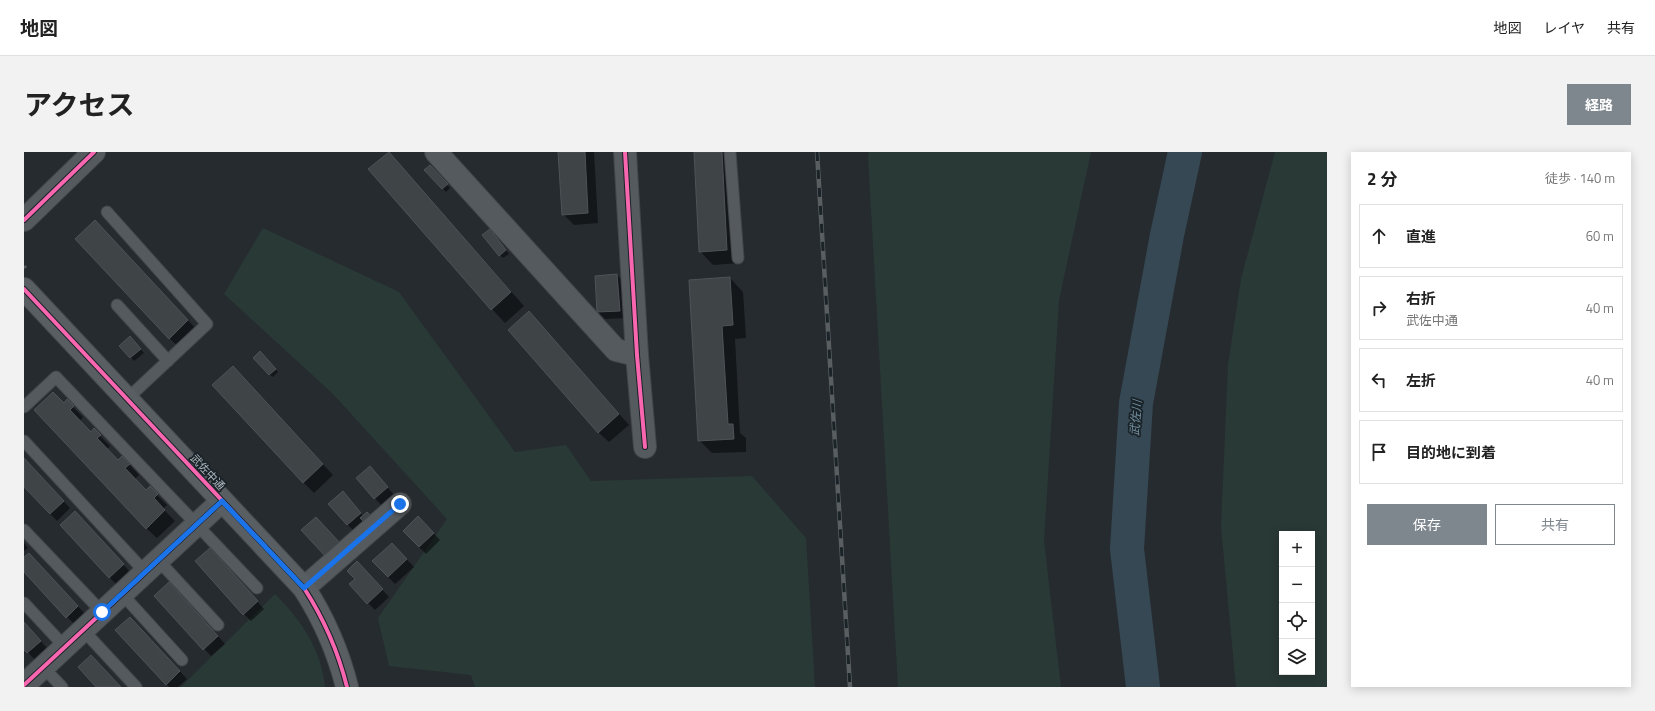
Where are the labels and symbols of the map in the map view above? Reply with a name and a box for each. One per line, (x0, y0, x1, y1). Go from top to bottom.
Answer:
water label: 武佐川 (1124, 397, 1147, 437)
street label: 武佐中通 (187, 450, 229, 494)
route end (391, 495, 409, 513)
route start (93, 603, 111, 621)

